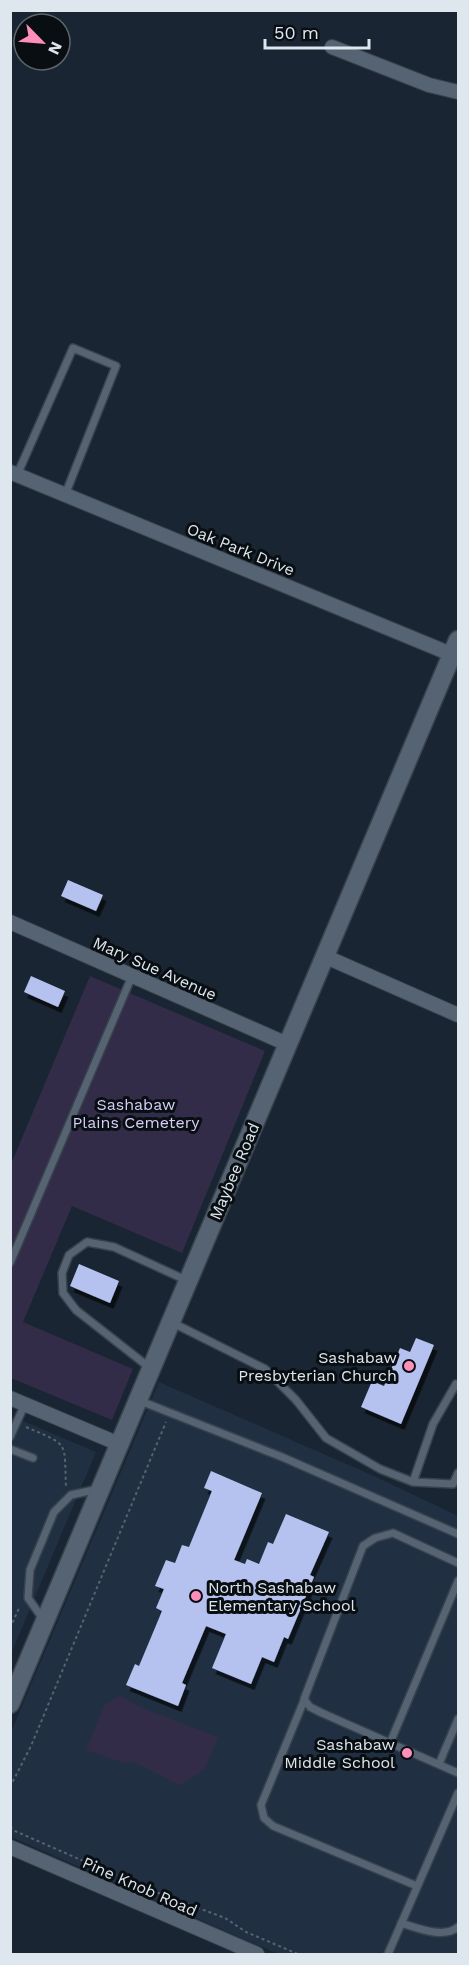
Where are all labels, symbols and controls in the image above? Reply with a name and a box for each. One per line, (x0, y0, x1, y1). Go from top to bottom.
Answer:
north arrow (12, 12, 72, 72)
scale bar (265, 12, 368, 50)
text: 50 m (274, 22, 319, 43)
text: N (44, 39, 66, 58)
street label: Oak Park Drive (184, 519, 297, 580)
street label: Mary Sue Avenue (90, 933, 219, 1004)
park label: Sashabaw Plains Cemetery (73, 1095, 200, 1132)
street label: Maybee Road (206, 1120, 263, 1223)
place label: Sashabaw Presbyterian Church (238, 1348, 397, 1385)
marker: Sashabaw Presbyterian Church (402, 1359, 416, 1373)
place label: North Sashabaw Elementary School (208, 1578, 356, 1615)
marker: North Sashabaw Elementary School (189, 1589, 203, 1603)
place label: Sashabaw Middle School (284, 1735, 395, 1772)
marker: Sashabaw Middle School (400, 1746, 414, 1760)
street label: Pine Knob Road (80, 1853, 200, 1920)

